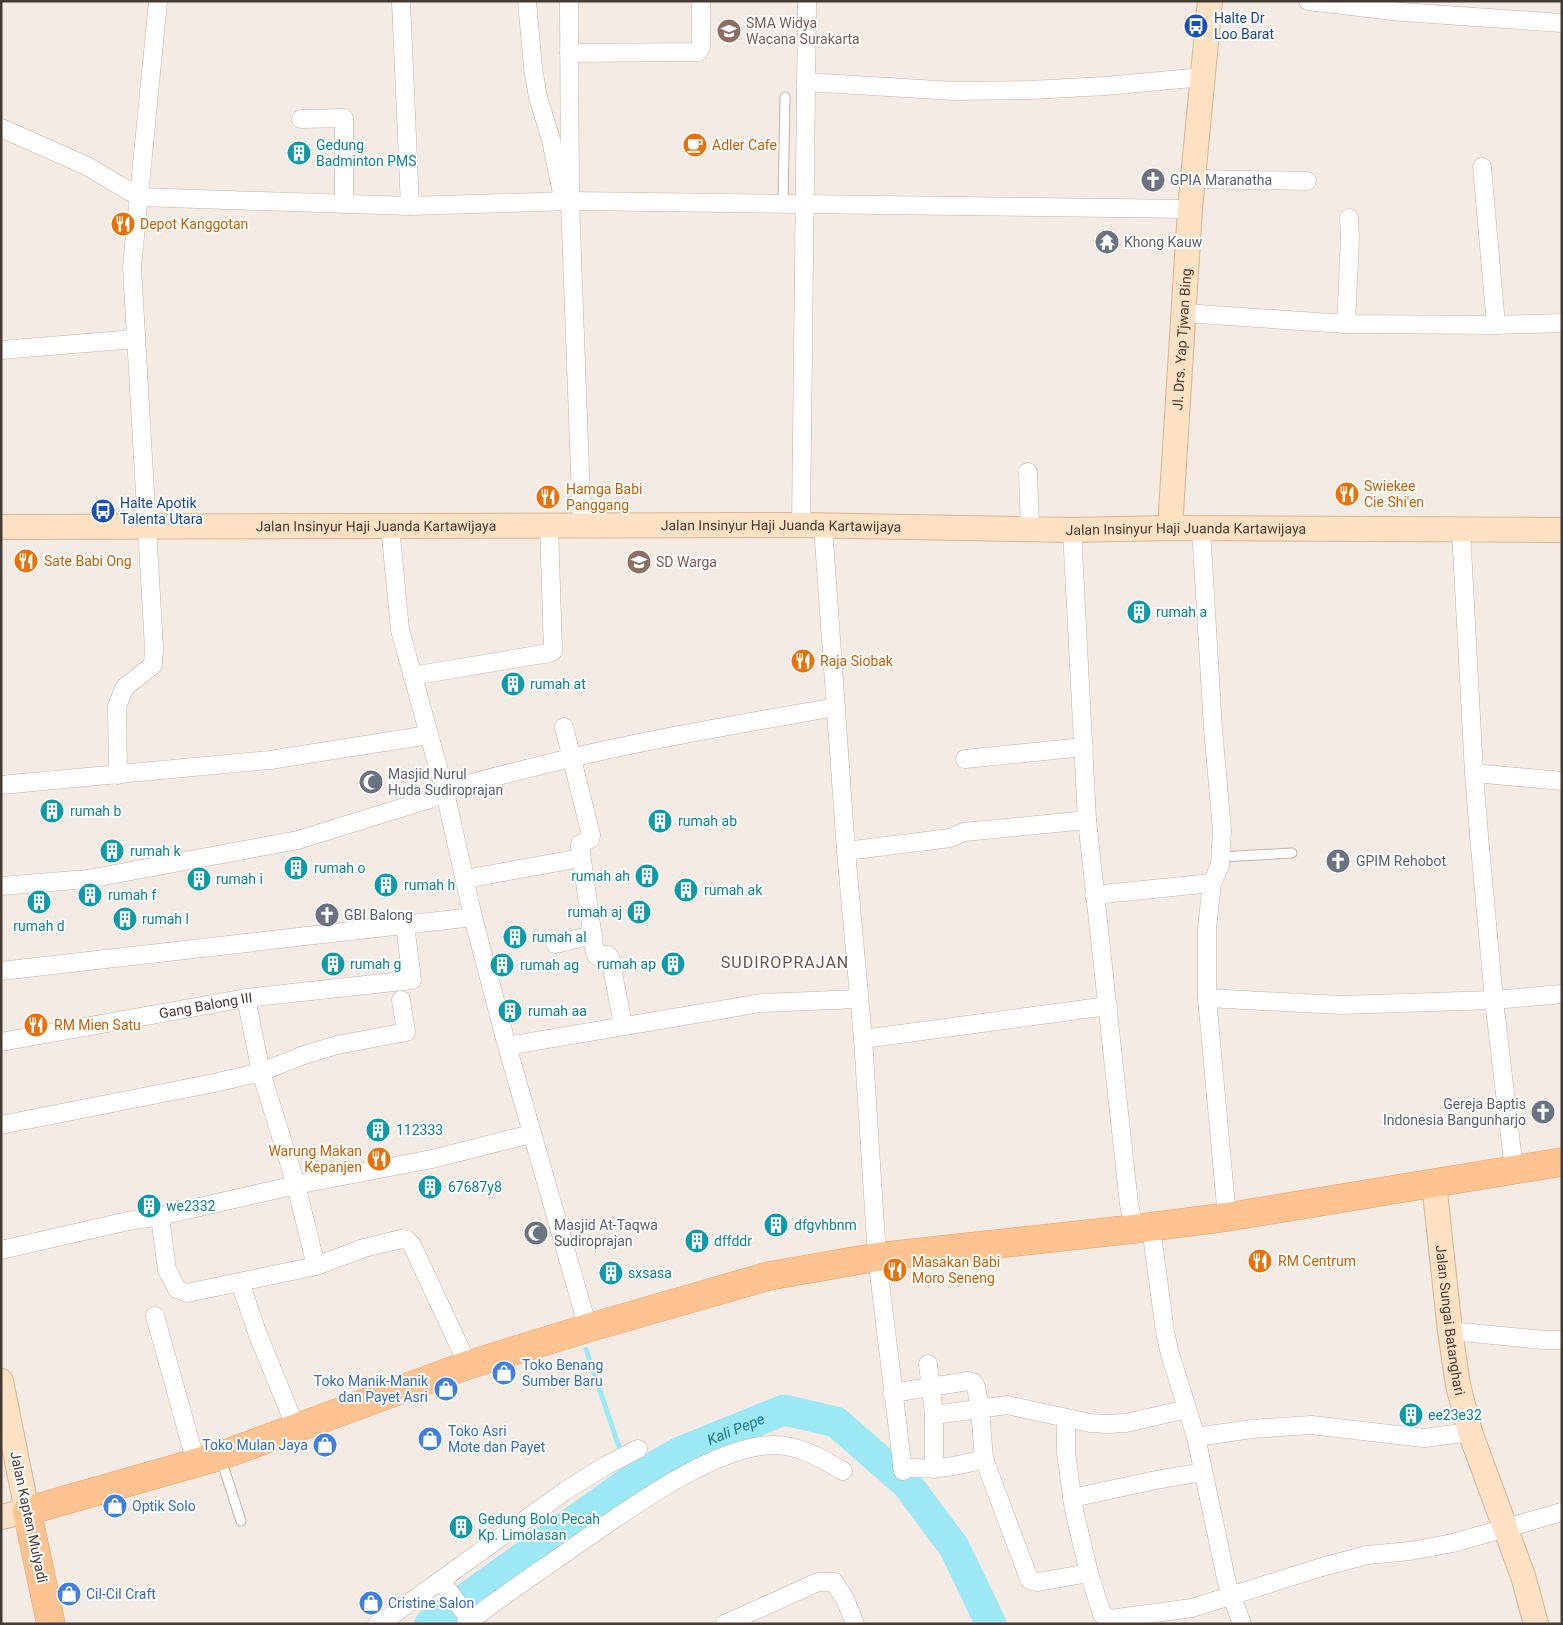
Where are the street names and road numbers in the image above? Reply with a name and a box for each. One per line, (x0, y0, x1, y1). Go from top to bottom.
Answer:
street label: Jl. Drs. Yap Tjwan Bing (1169, 268, 1194, 411)
street label: Jalan Insinyur Haji Juanda Kartawijaya (661, 517, 901, 535)
street label: Jalan Insinyur Haji Juanda Kartawijaya (256, 518, 496, 534)
street label: Jalan Insinyur Haji Juanda Kartawijaya (1066, 520, 1306, 538)
street label: Gang Balong III (158, 989, 253, 1021)
street label: Jalan Sungai Batanghari (1433, 1244, 1468, 1397)
street label: Jalan Kapten Mulyadi (7, 1450, 51, 1584)

